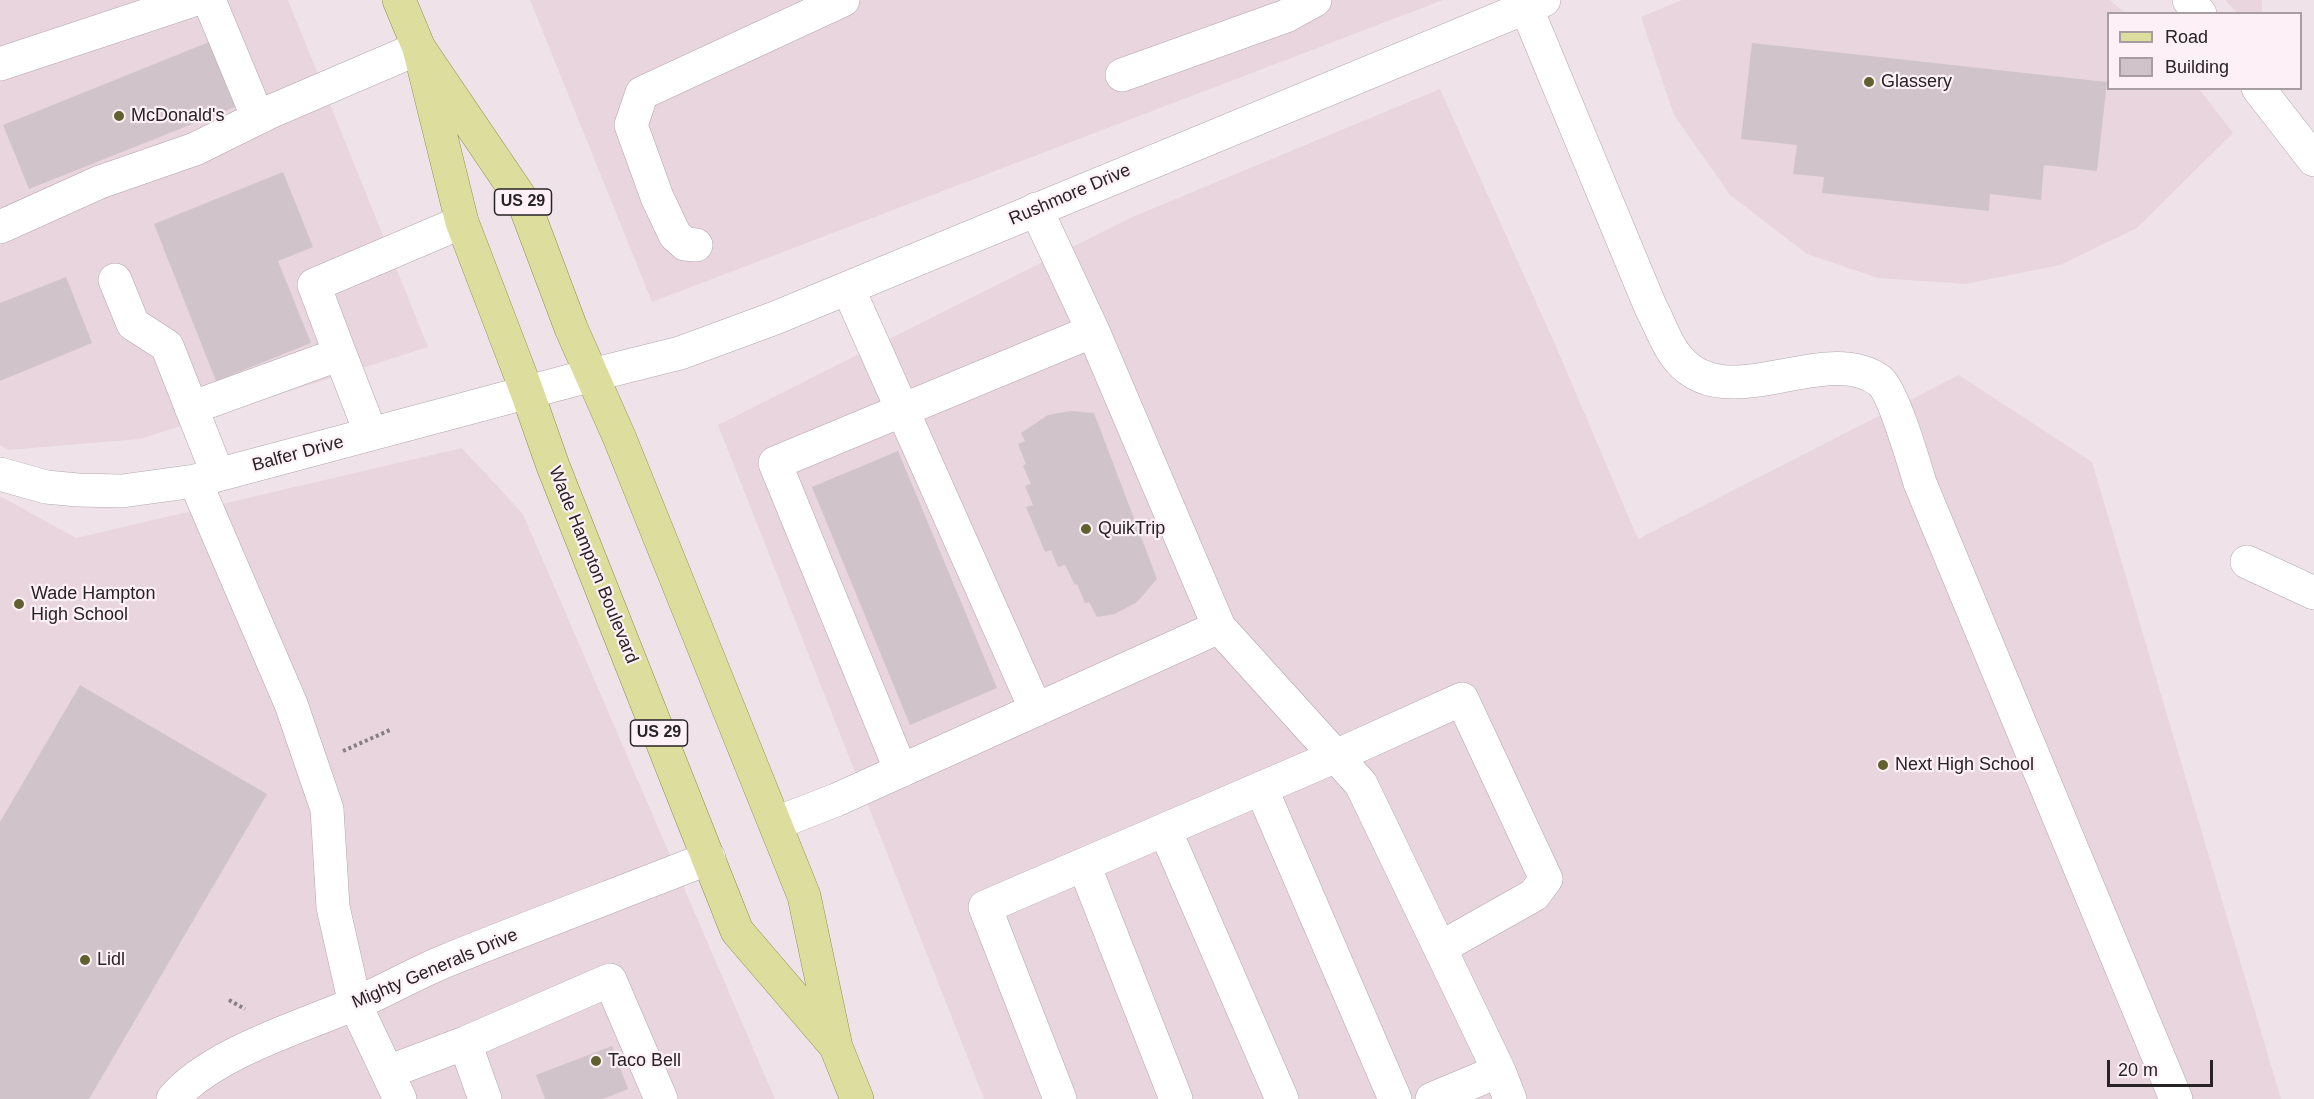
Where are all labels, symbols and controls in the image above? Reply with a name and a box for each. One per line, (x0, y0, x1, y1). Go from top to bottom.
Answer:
legend (2107, 12, 2302, 90)
text: Road (2165, 27, 2208, 47)
text: Building (2165, 57, 2229, 77)
place label: Glassery (1881, 71, 1952, 93)
marker: Glassery (1862, 75, 1876, 89)
place label: McDonald's (131, 105, 224, 127)
marker: McDonald's (112, 109, 126, 123)
street label: Rushmore Drive (1006, 160, 1134, 230)
road number: US 29 (494, 189, 552, 215)
street label: Balfer Drive (250, 431, 346, 477)
street label: Wade Hampton Boulevard (544, 463, 642, 667)
place label: QuikTrip (1098, 518, 1165, 540)
marker: QuikTrip (1079, 522, 1093, 536)
place label: Wade Hampton High School (31, 583, 155, 626)
marker: Wade Hampton High School (12, 597, 26, 611)
road number: US 29 (630, 720, 688, 746)
place label: Next High School (1895, 754, 2034, 776)
marker: Next High School (1876, 758, 1890, 772)
street label: Mighty Generals Drive (349, 924, 521, 1014)
place label: Lidl (97, 949, 125, 971)
marker: Lidl (78, 953, 92, 967)
scale bar (2110, 1048, 2216, 1086)
place label: Taco Bell (608, 1050, 681, 1072)
marker: Taco Bell (589, 1054, 603, 1068)
text: 20 m (2118, 1060, 2158, 1080)

